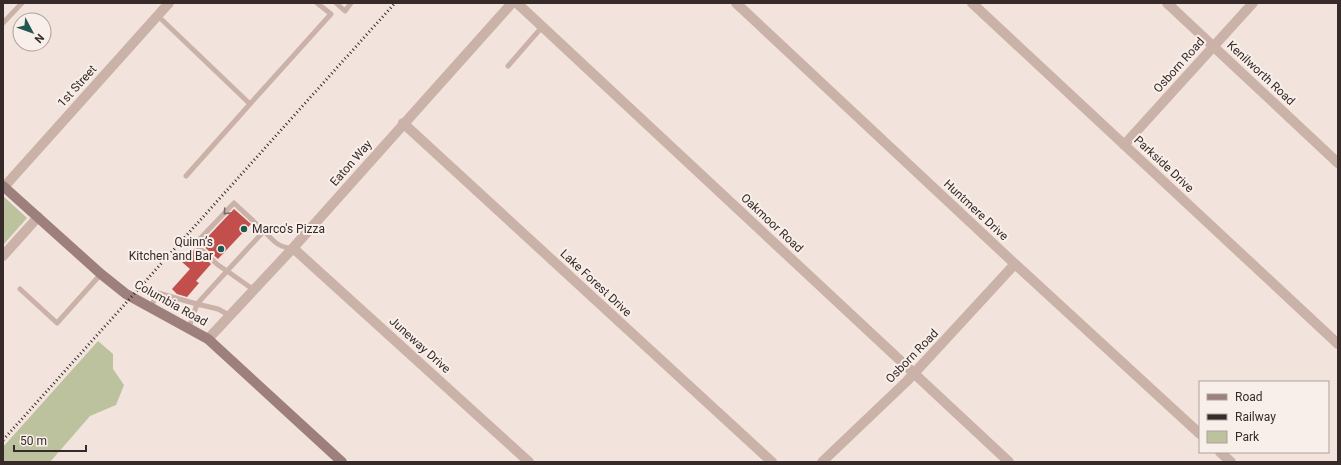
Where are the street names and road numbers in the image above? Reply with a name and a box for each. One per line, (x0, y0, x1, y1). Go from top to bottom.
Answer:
street label: Osborn Road (1151, 35, 1207, 95)
street label: Kenilworth Road (1224, 38, 1298, 108)
street label: 1st Street (55, 62, 99, 110)
street label: Parkside Drive (1131, 133, 1197, 195)
street label: Eaton Way (327, 137, 375, 189)
street label: Huntmere Drive (941, 177, 1011, 243)
street label: Oakmoor Road (738, 191, 806, 255)
street label: Lake Forest Drive (558, 246, 634, 320)
street label: Columbia Road (132, 277, 210, 329)
street label: Juneway Drive (387, 314, 453, 376)
street label: Osborn Road (883, 326, 941, 386)

